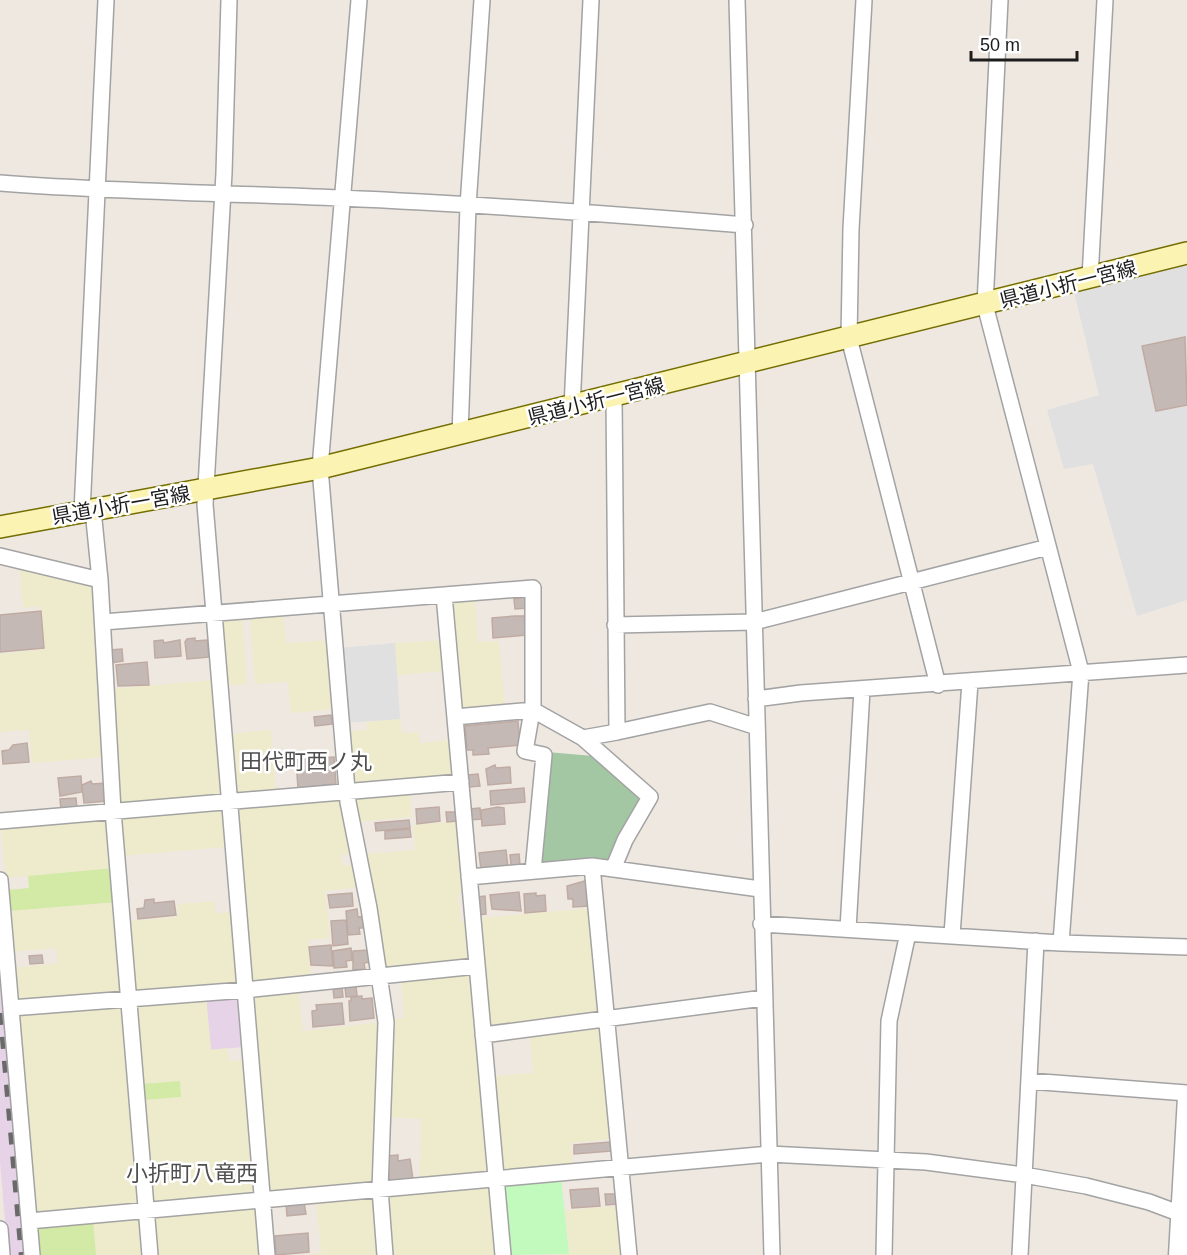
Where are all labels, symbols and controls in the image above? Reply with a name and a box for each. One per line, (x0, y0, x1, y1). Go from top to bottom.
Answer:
scale bar (971, 24, 1078, 62)
text: 50 m (980, 35, 1020, 55)
street label: 県道小折一宮線 (997, 256, 1139, 312)
street label: 県道小折一宮線 (525, 373, 667, 429)
street label: 県道小折一宮線 (50, 482, 192, 528)
district label: 田代町西ノ丸 (240, 749, 372, 774)
district label: 小折町八竜西 (126, 1161, 258, 1186)

